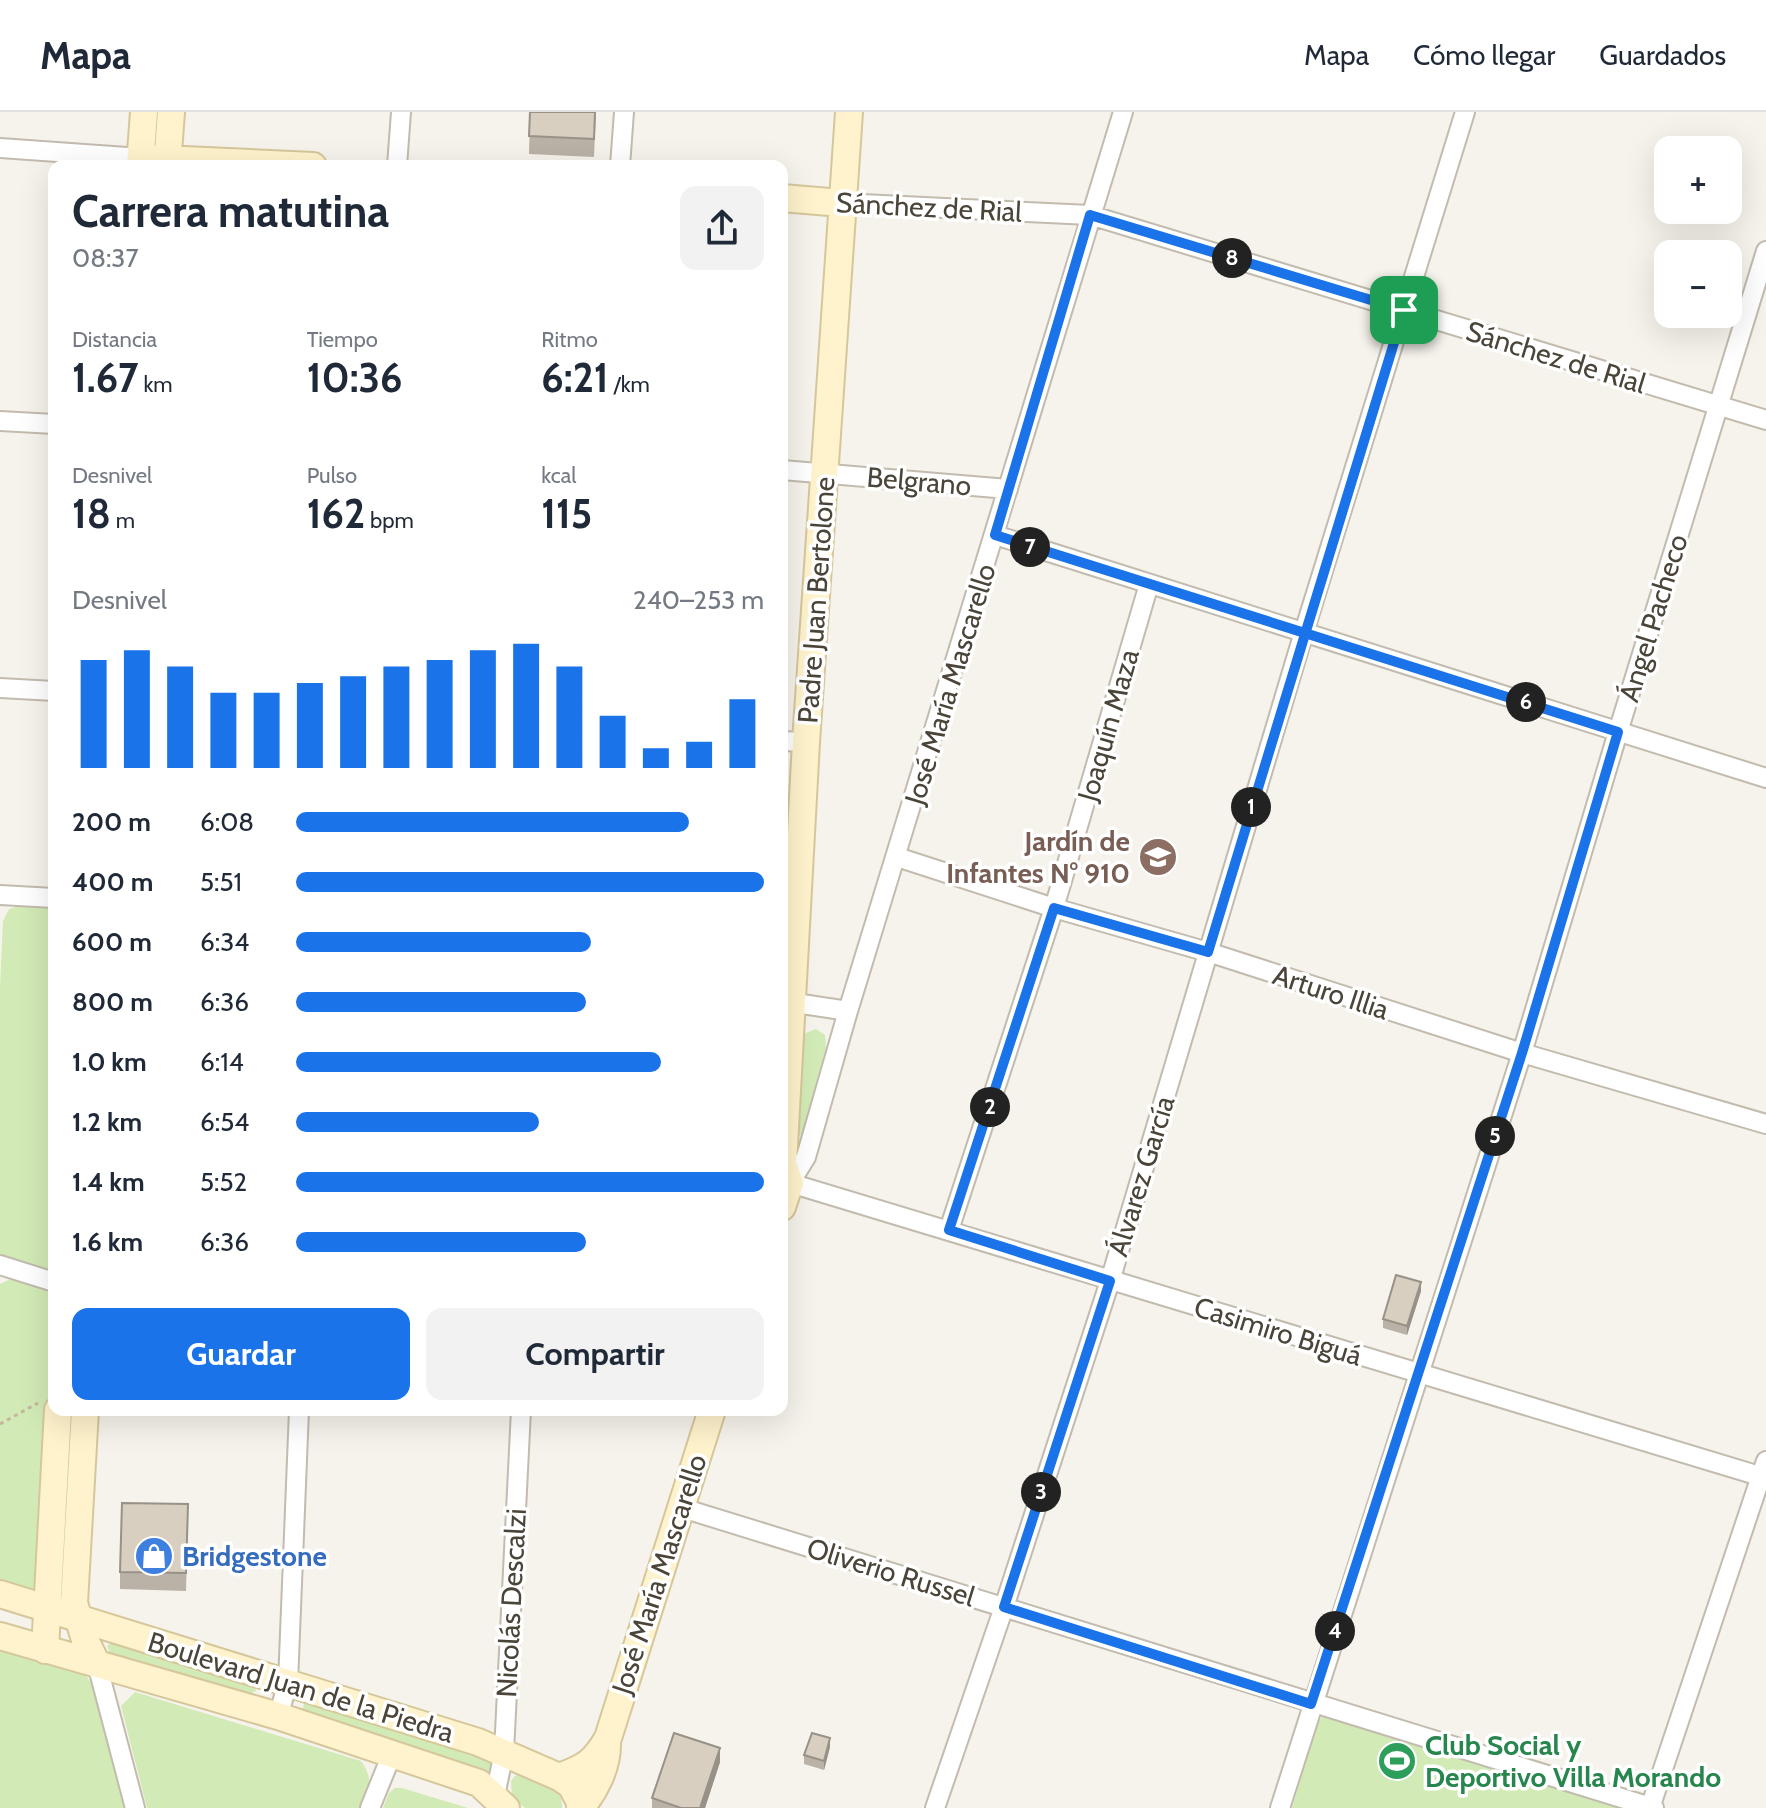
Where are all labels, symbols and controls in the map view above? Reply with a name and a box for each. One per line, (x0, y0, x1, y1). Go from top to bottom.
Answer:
text: Mapa (40, 32, 131, 79)
text: Mapa (1304, 38, 1369, 72)
text: Cómo llegar (1413, 38, 1555, 72)
text: Guardados (1599, 38, 1726, 72)
map controls (1654, 136, 1742, 328)
button: + (1654, 136, 1742, 224)
text: Carrera matutina (72, 185, 389, 238)
street label: Sánchez de Rial (835, 185, 1023, 229)
button: share (680, 186, 764, 270)
pin: 8 (1212, 238, 1252, 278)
button: − (1654, 240, 1742, 328)
text: 08:37 (72, 242, 138, 274)
text: 8 (1225, 244, 1239, 271)
pin (1370, 276, 1438, 344)
icon: arrive (1382, 288, 1426, 332)
street label: Sánchez de Rial (1462, 314, 1650, 401)
text: Distancia (72, 326, 157, 353)
text: Tiempo (307, 326, 378, 353)
text: Ritmo (541, 326, 598, 353)
text: 1.67 (72, 353, 139, 402)
text: 10:36 (307, 353, 403, 402)
text: 6:21 (541, 353, 609, 402)
text: km (139, 371, 173, 398)
text: /km (609, 371, 650, 398)
street label: Belgrano (865, 459, 973, 503)
text: Desnivel (72, 462, 152, 489)
text: Pulso (307, 462, 357, 489)
text: kcal (541, 462, 576, 489)
street label: Padre Juan Bertolone (790, 476, 842, 724)
text: 18 (72, 489, 111, 538)
text: 162 (307, 489, 365, 538)
text: 115 (541, 489, 592, 538)
text: m (111, 507, 135, 534)
text: bpm (365, 507, 414, 534)
pin: 7 (1010, 527, 1050, 567)
street label: Ángel Pacheco (1611, 530, 1695, 706)
text: 7 (1024, 533, 1036, 560)
street label: José María Mascarello (897, 560, 1003, 809)
text: Desnivel (72, 584, 167, 616)
text: 240–253 m (633, 584, 764, 616)
street label: Joaquín Maza (1070, 645, 1146, 806)
pin: 6 (1506, 682, 1546, 722)
text: 6 (1520, 688, 1532, 715)
pin: 1 (1231, 787, 1271, 827)
text: 1 (1247, 793, 1255, 820)
text: 200 m (72, 806, 151, 838)
text: 6:08 (200, 806, 254, 838)
place label: Jardín de Infantes N° 910 (946, 824, 1130, 890)
school or university icon: Jardín de Infantes N° 910 (1137, 836, 1179, 878)
text: 400 m (72, 866, 153, 898)
text: 5:51 (200, 866, 242, 898)
text: 600 m (72, 926, 152, 958)
text: 6:34 (200, 926, 249, 958)
street label: Arturo Illia (1269, 957, 1394, 1027)
text: 800 m (72, 986, 153, 1018)
text: 6:36 (200, 986, 249, 1018)
text: 1.0 km (72, 1046, 147, 1078)
text: 6:14 (200, 1046, 244, 1078)
pin: 2 (970, 1087, 1010, 1127)
street label: Álvarez García (1101, 1091, 1182, 1260)
text: 2 (984, 1093, 996, 1120)
text: 1.2 km (72, 1106, 142, 1138)
text: 6:54 (200, 1106, 249, 1138)
pin: 5 (1475, 1116, 1515, 1156)
text: 5 (1489, 1122, 1501, 1149)
text: 1.4 km (72, 1166, 145, 1198)
text: 5:52 (200, 1166, 247, 1198)
text: 1.6 km (72, 1226, 143, 1258)
text: 6:36 (200, 1226, 249, 1258)
street label: Casimiro Biguá (1190, 1289, 1366, 1373)
button: Guardar (72, 1308, 410, 1400)
button: Compartir (426, 1308, 764, 1400)
street label: José María Mascarello (604, 1450, 714, 1699)
pin: 3 (1021, 1472, 1061, 1512)
text: 3 (1035, 1478, 1047, 1505)
street label: Nicolás Descalzi (489, 1508, 533, 1698)
street label: Oliverio Russel (803, 1530, 979, 1614)
shop icon: Bridgestone (133, 1535, 175, 1577)
place label: Bridgestone (182, 1539, 327, 1573)
pin: 4 (1315, 1611, 1355, 1651)
text: 4 (1328, 1617, 1342, 1644)
street label: Boulevard Juan de la Piedra (144, 1624, 459, 1750)
place label: Club Social y Deportivo Villa Morando (1425, 1728, 1721, 1794)
sports icon: Club Social y Deportivo Villa Morando (1376, 1740, 1418, 1782)

